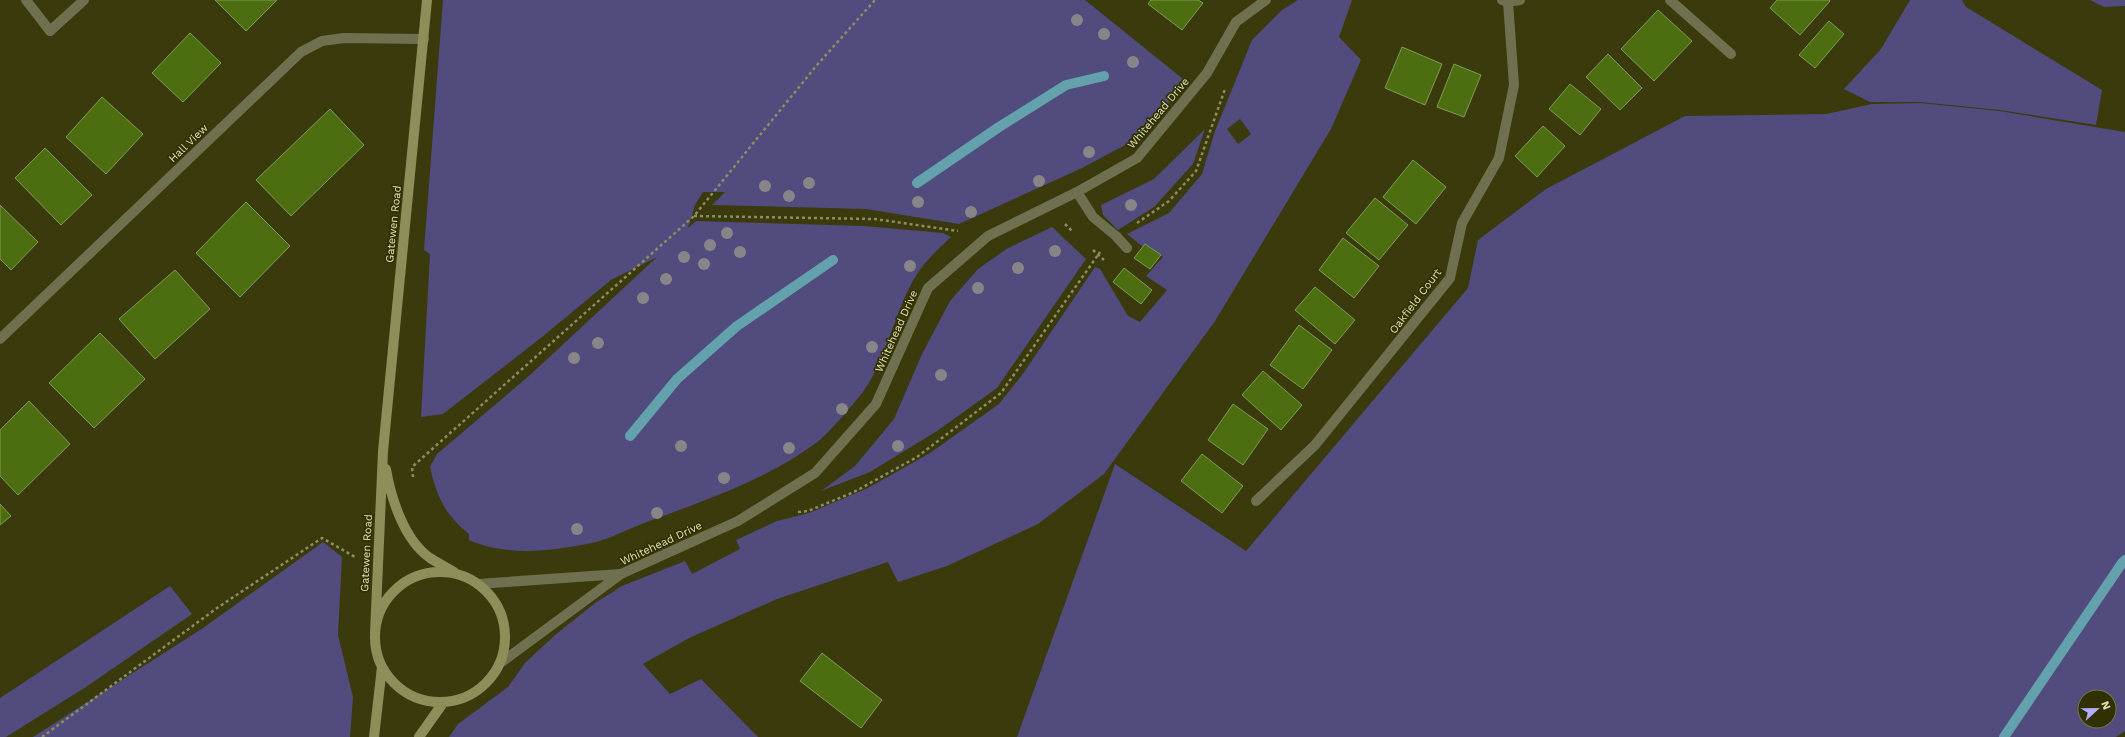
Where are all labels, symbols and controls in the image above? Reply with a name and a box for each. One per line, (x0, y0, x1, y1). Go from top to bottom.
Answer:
street label: Whitehead Drive (1125, 75, 1192, 151)
street label: Hall View (166, 122, 211, 165)
street label: Gatewen Road (383, 185, 404, 263)
street label: Oakfield Court (1387, 266, 1444, 336)
street label: Whitehead Drive (872, 288, 920, 374)
street label: Gatewen Road (358, 514, 375, 592)
street label: Whitehead Drive (618, 519, 704, 568)
north arrow (2077, 689, 2117, 729)
text: N (2098, 699, 2113, 712)

